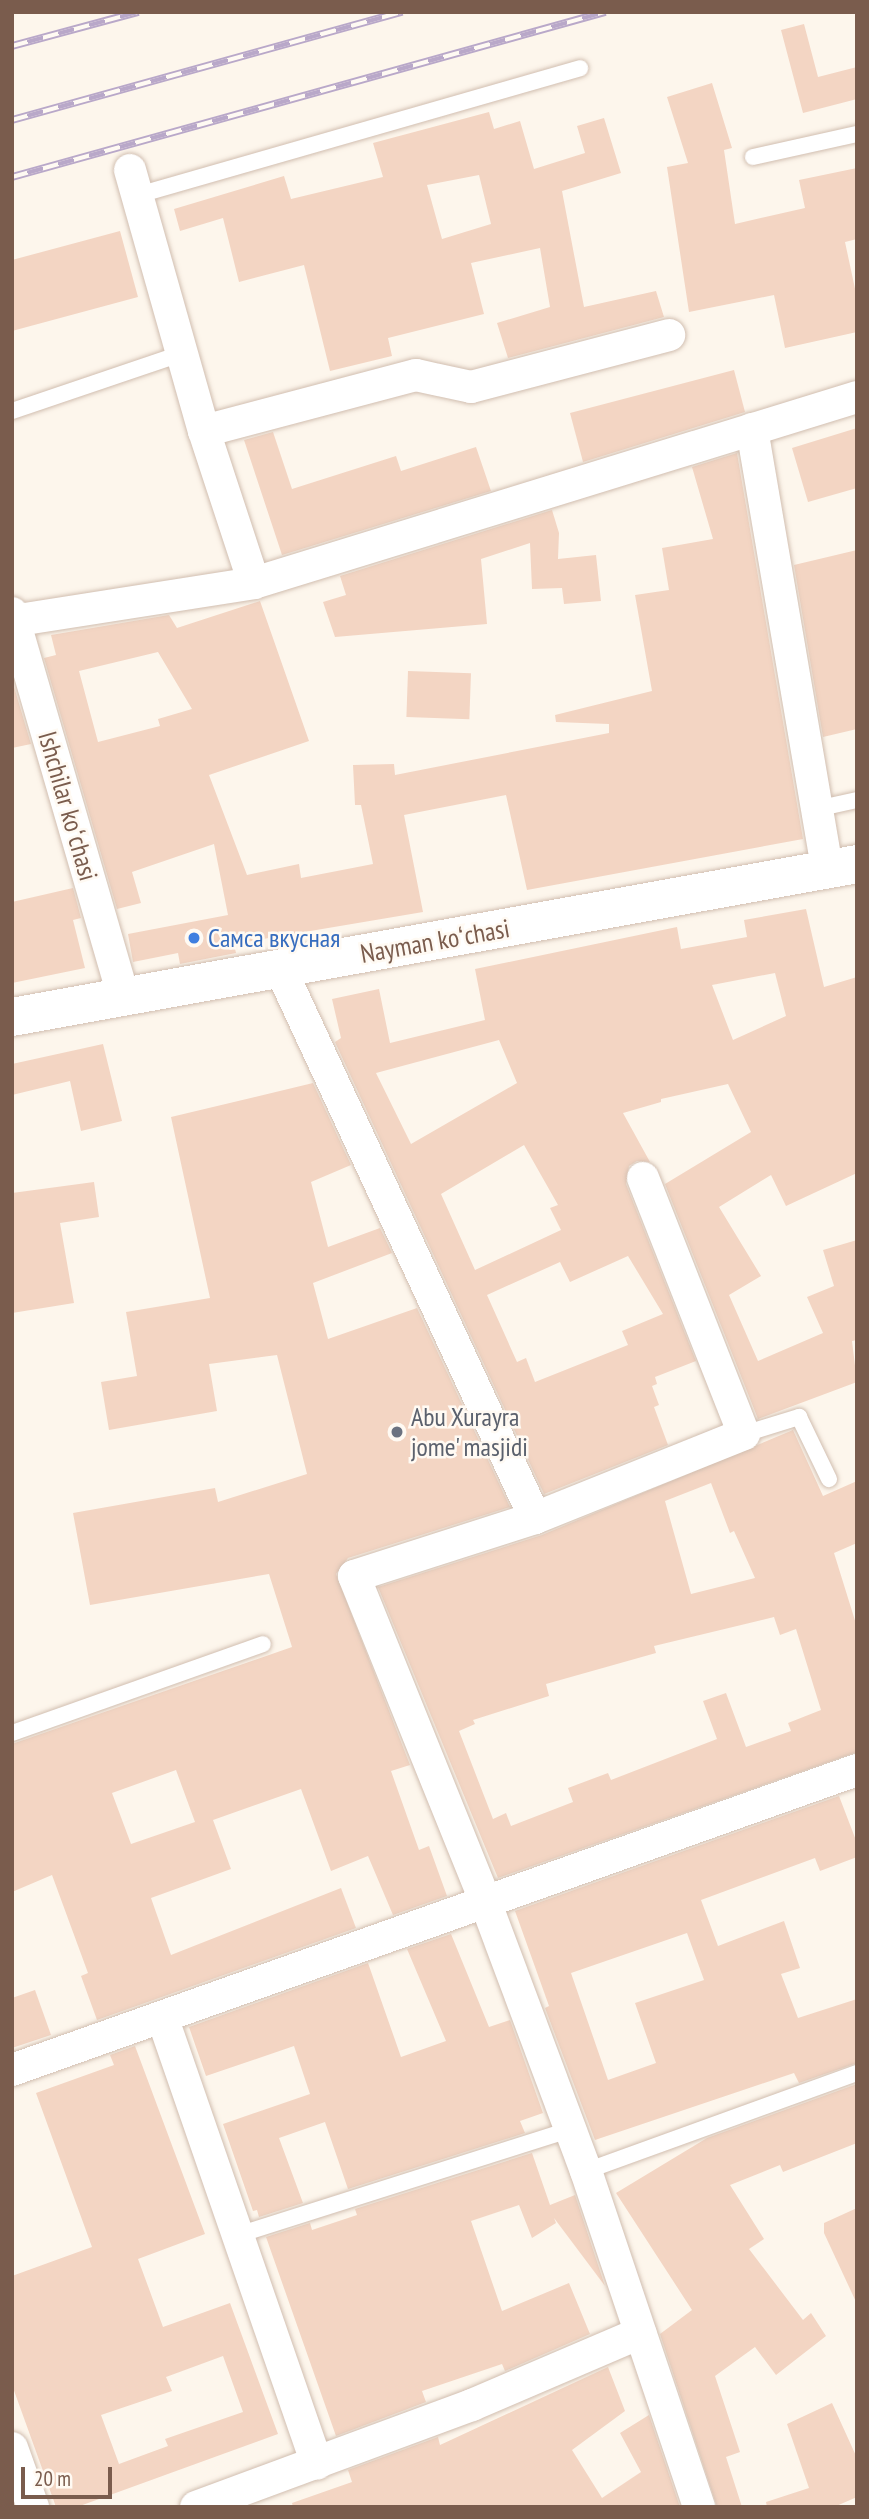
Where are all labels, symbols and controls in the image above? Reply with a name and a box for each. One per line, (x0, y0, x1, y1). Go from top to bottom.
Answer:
street label: Ishchilar koʻchasi (32, 728, 104, 884)
street label: Nayman koʻchasi (358, 913, 512, 969)
place label: Самса вкусная (208, 922, 340, 954)
marker: Самса вкусная (186, 930, 202, 946)
place label: Abu Xurayra jome' masjidi (411, 1401, 530, 1462)
marker: Abu Xurayra jome' masjidi (389, 1424, 405, 1440)
scale bar (24, 2452, 116, 2496)
text: 20 m (34, 2465, 71, 2492)

